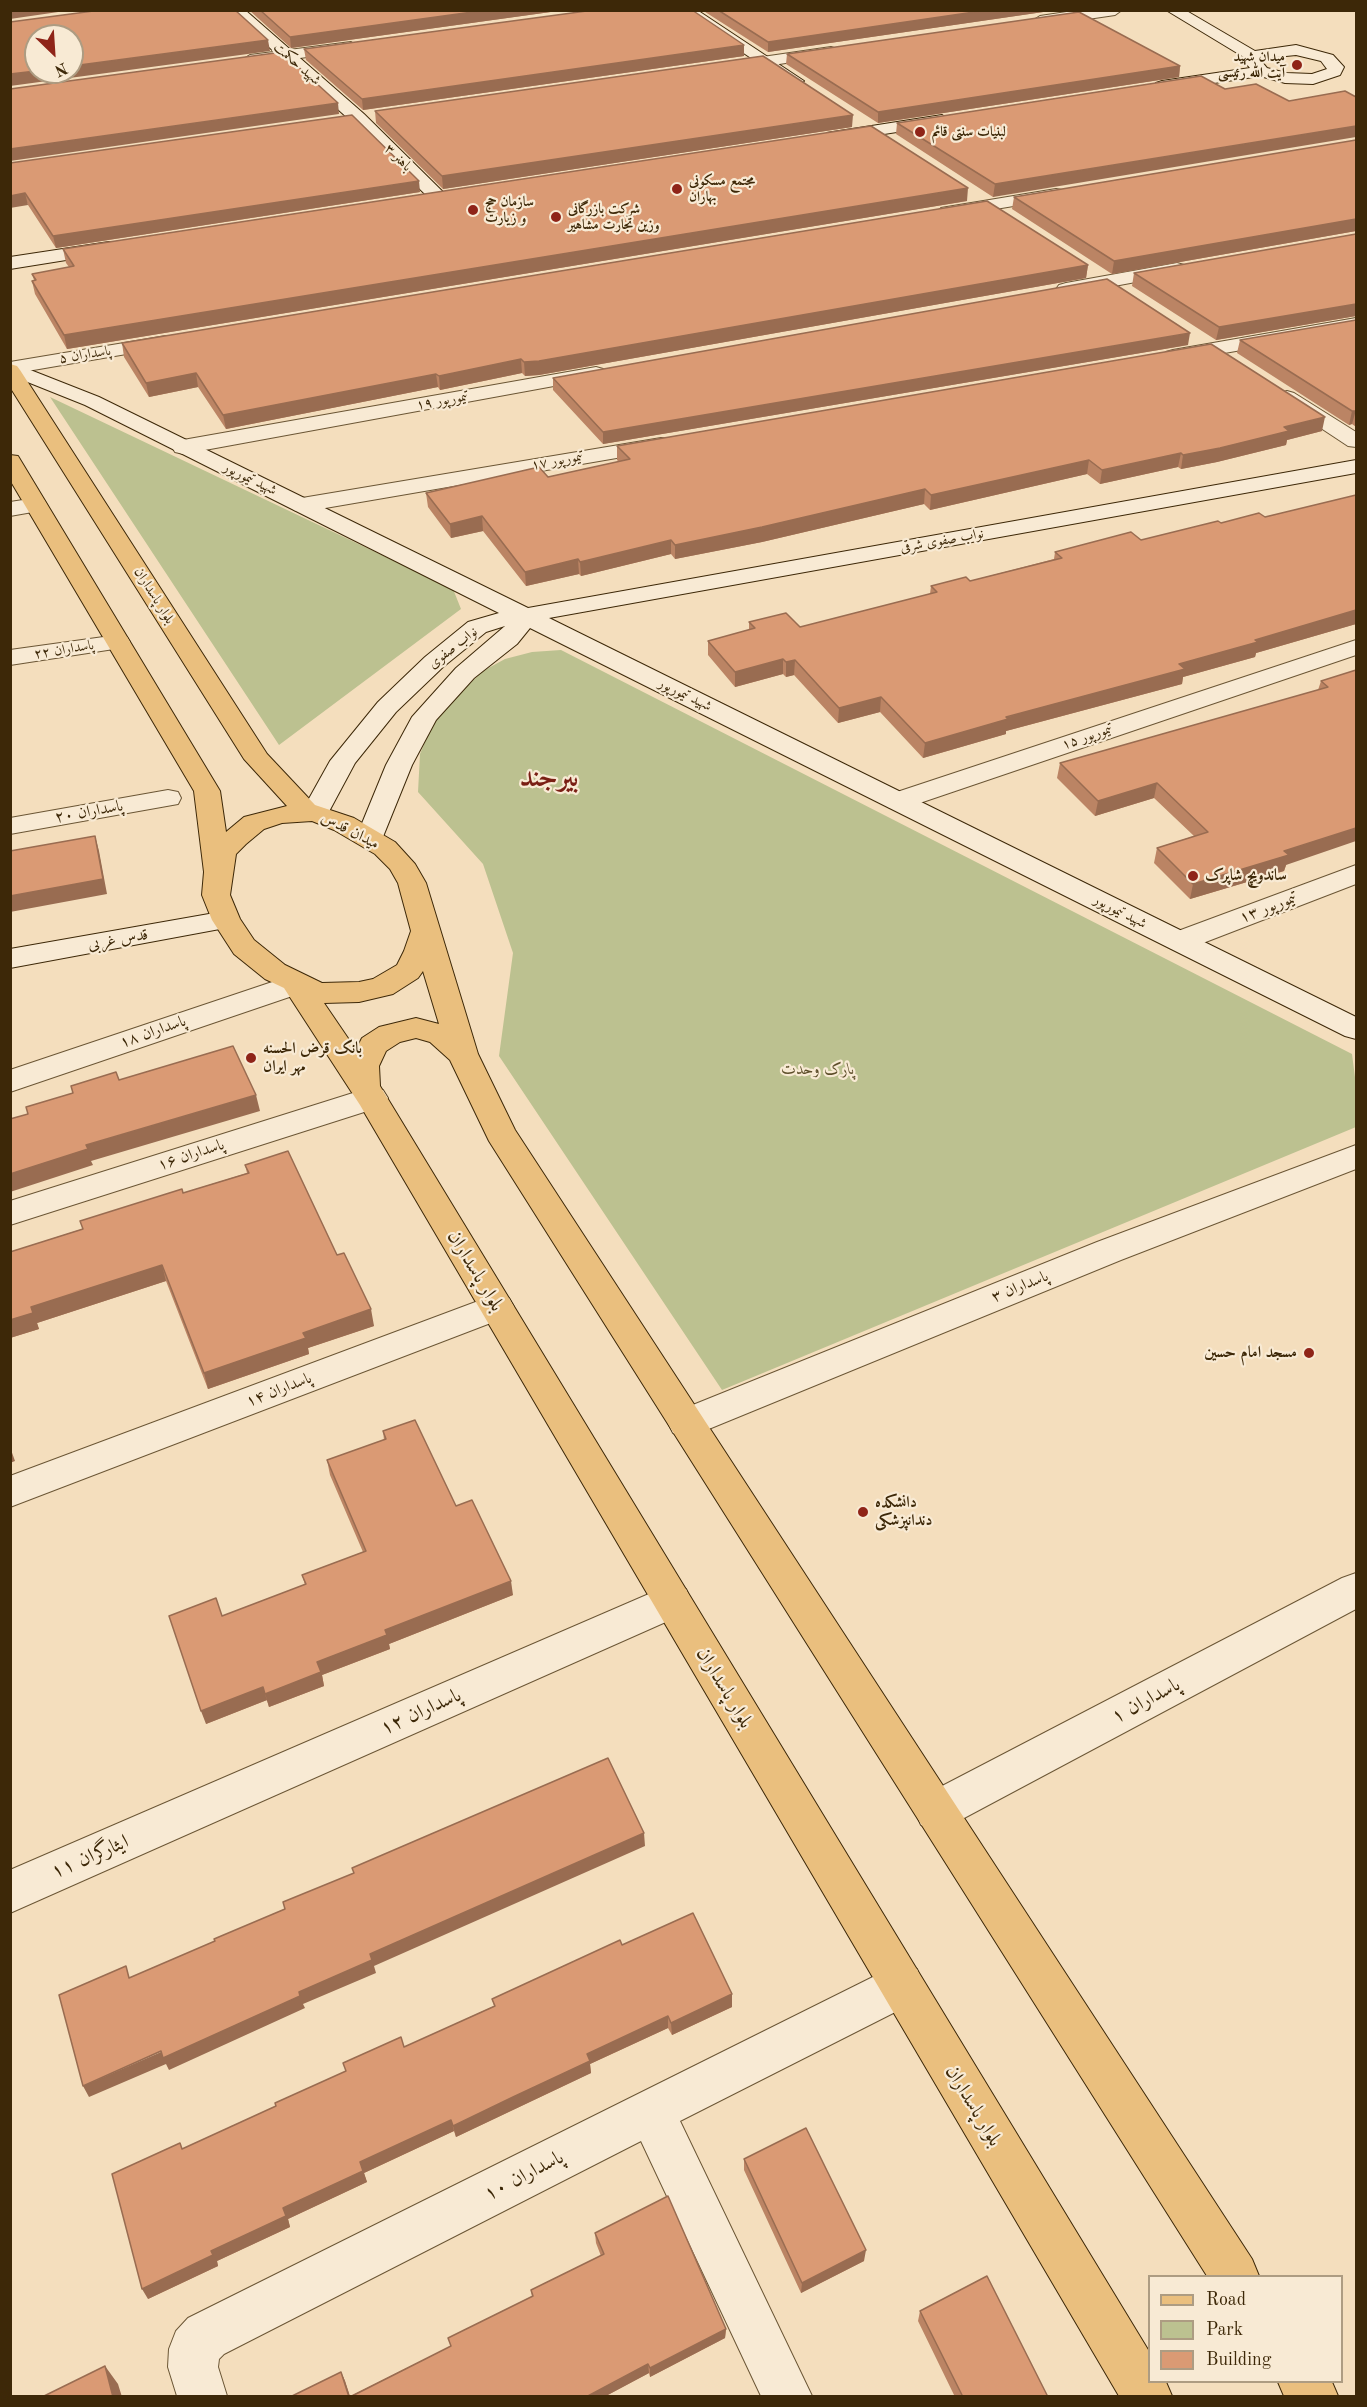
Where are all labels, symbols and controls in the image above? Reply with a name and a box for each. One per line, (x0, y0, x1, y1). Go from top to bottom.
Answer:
north arrow (24, 24, 84, 84)
street label: شهید حکمت (270, 39, 324, 89)
place label: میدان شهید آیت الله رئیسی (1218, 49, 1285, 82)
marker: میدان شهید آیت الله رئیسی (1290, 58, 1304, 72)
text: N (52, 59, 70, 78)
place label: لبنیات سنتی قائم (932, 124, 1006, 140)
marker: لبنیات سنتی قائم (913, 125, 927, 139)
street label: باهنر ۳ (381, 141, 415, 175)
place label: مجتمع مسکونی بهاران (689, 173, 755, 206)
marker: مجتمع مسکونی بهاران (670, 182, 684, 196)
place label: سازمان حج و زیارت (485, 194, 534, 226)
place label: شرکت بازرگانی وزین تجارت مشاهیر (568, 201, 660, 234)
marker: سازمان حج و زیارت (466, 203, 480, 217)
marker: شرکت بازرگانی وزین تجارت مشاهیر (549, 210, 563, 224)
street label: پاسداران ۵ (58, 343, 112, 367)
street label: تیمورپور ۱۹ (415, 388, 469, 414)
street label: تیمورپور ۱۷ (530, 448, 584, 474)
street label: شهید تیمورپور (221, 459, 279, 499)
street label: نواب صفوی شرقی (899, 525, 985, 557)
street label: بلوار پاسداران (130, 565, 178, 627)
street label: نواب صفوی (425, 624, 481, 672)
street label: پاسداران ۲۲ (33, 637, 95, 663)
street label: شهید تیمورپور (656, 675, 714, 715)
street label: تیمورپور ۱۵ (1060, 721, 1114, 753)
district label: بیرجند (519, 762, 579, 796)
street label: پاسداران ۲۰ (53, 797, 125, 827)
street label: میدان قدس (318, 808, 382, 854)
place label: ساندویچ شاپرک (1205, 866, 1287, 886)
marker: ساندویچ شاپرک (1186, 869, 1200, 883)
street label: تیمورپور ۱۳ (1237, 888, 1299, 928)
street label: شهید تیمورپور (1091, 892, 1149, 932)
street label: قدس غربی (86, 925, 150, 955)
street label: پاسداران ۱۸ (117, 1012, 189, 1052)
place label: بانک قرض الحسنه مهر ایران (263, 1039, 362, 1077)
marker: بانک قرض الحسنه مهر ایران (244, 1051, 258, 1065)
park label: پارک وحدت (782, 1060, 854, 1080)
street label: پاسداران ۱۶ (155, 1135, 227, 1175)
street label: بلوار پاسداران (441, 1226, 509, 1316)
street label: پاسداران ۳ (989, 1267, 1051, 1307)
place label: مسجد امام حسین (1204, 1343, 1297, 1363)
marker: مسجد امام حسین (1302, 1346, 1316, 1360)
street label: پاسداران ۱۴ (243, 1369, 315, 1411)
place label: دانشکده دندانپزشکی (875, 1493, 932, 1531)
marker: دانشکده دندانپزشکی (856, 1505, 870, 1519)
street label: بلوار پاسداران (690, 1643, 758, 1733)
street label: پاسداران ۱ (1107, 1673, 1185, 1729)
street label: پاسداران ۱۲ (377, 1683, 465, 1741)
street label: ایثارگران ۱۱ (48, 1830, 132, 1884)
street label: بلوار پاسداران (939, 2061, 1007, 2151)
street label: پاسداران ۱۰ (480, 2146, 568, 2206)
legend (1148, 2275, 1343, 2383)
text: Road (1206, 2291, 1246, 2309)
text: Park (1206, 2321, 1243, 2339)
text: Building (1206, 2351, 1271, 2369)

